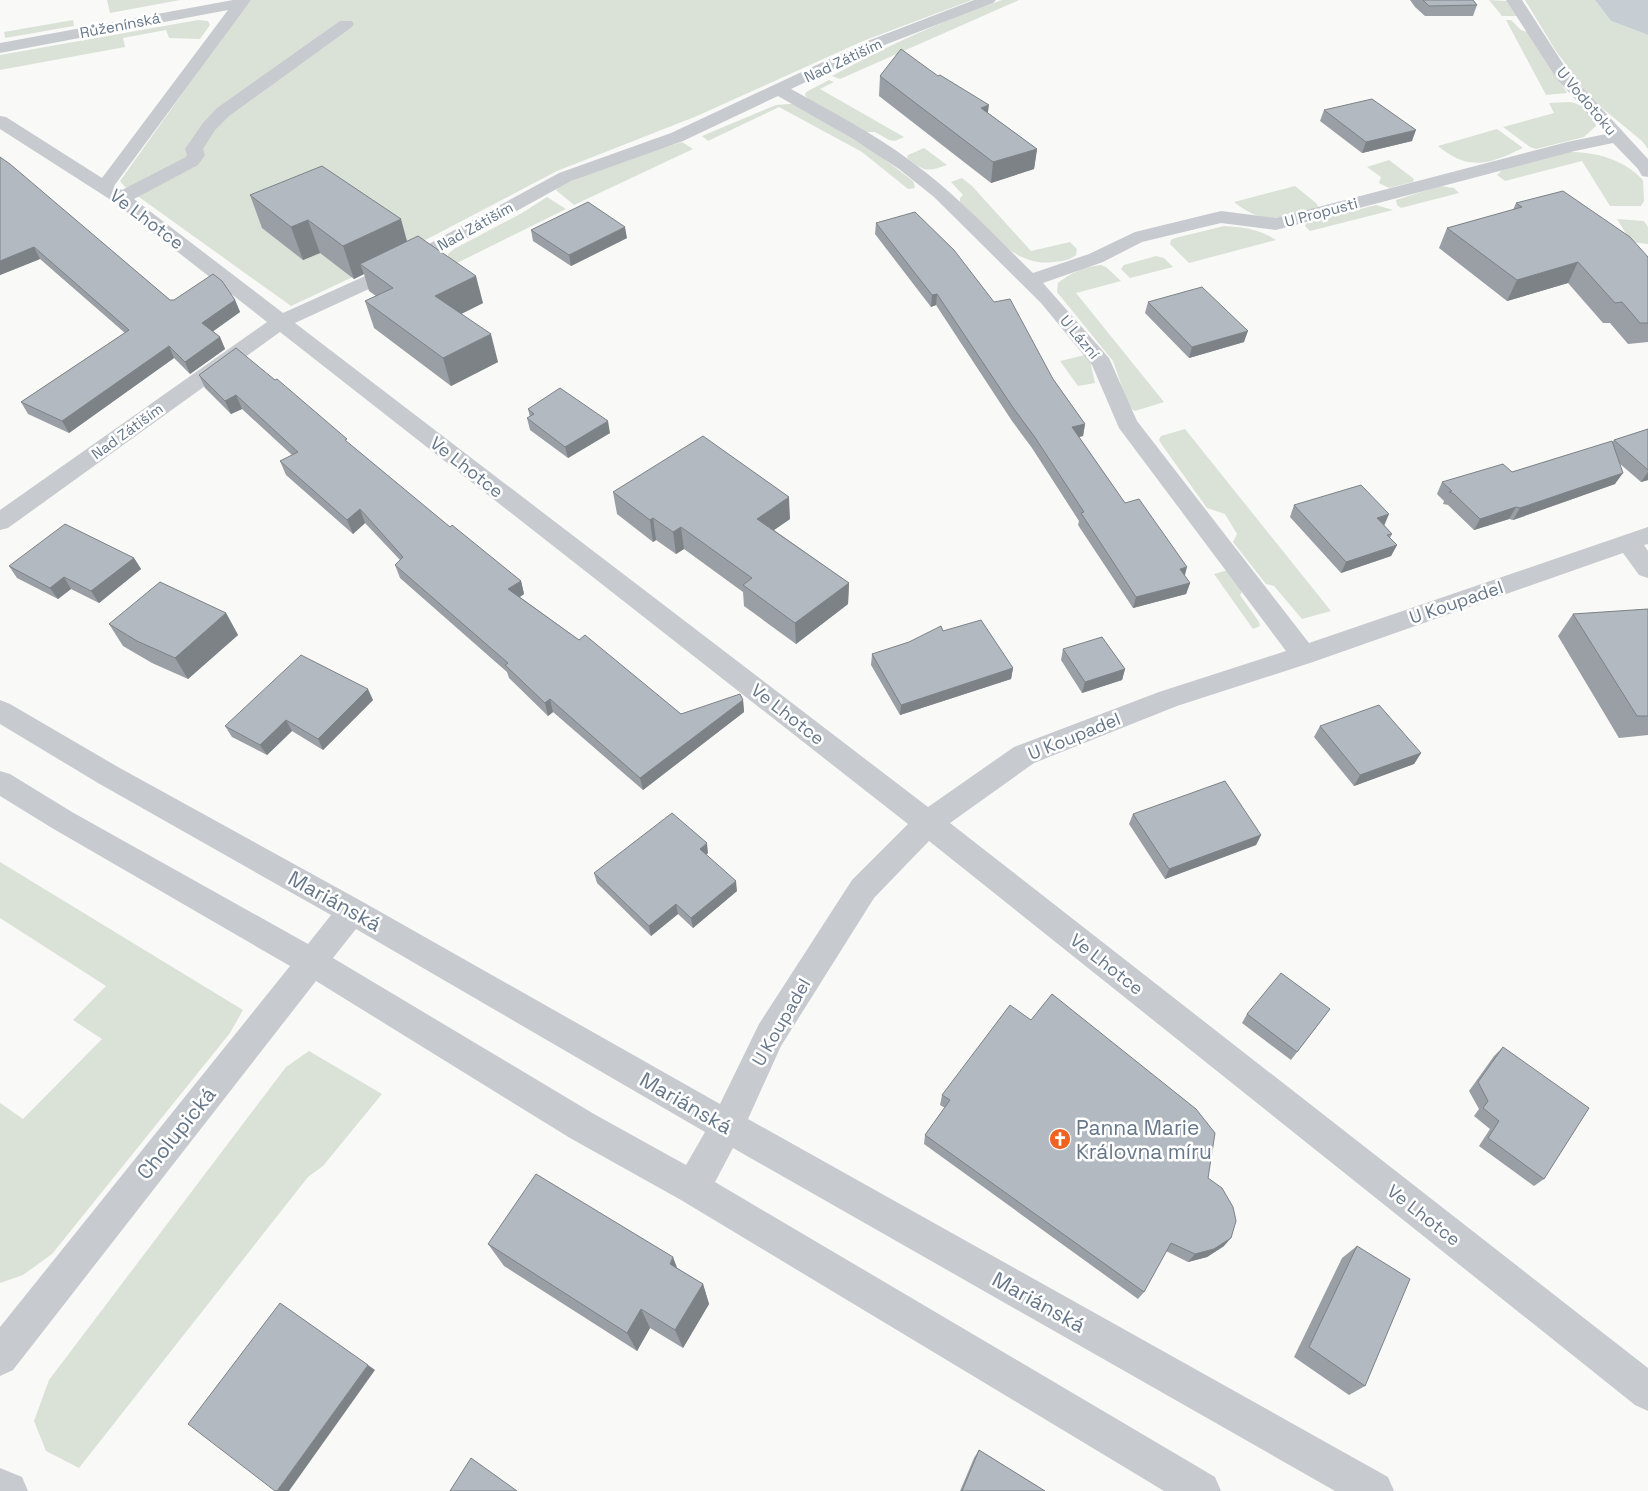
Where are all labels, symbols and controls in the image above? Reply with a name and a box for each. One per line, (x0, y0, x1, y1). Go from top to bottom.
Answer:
street label: Růženínská (78, 8, 162, 42)
street label: Nad Zátiším (801, 34, 885, 86)
street label: U Vodotoku (1553, 63, 1621, 139)
street label: Ve Lhotce (105, 184, 189, 254)
street label: U Propusti (1282, 193, 1360, 231)
street label: Nad Zátiším (434, 197, 516, 255)
street label: U Lázní (1056, 311, 1104, 363)
street label: Nad Zátiším (88, 399, 166, 463)
street label: Ve Lhotce (426, 431, 508, 503)
street label: U Koupadel (1406, 575, 1506, 629)
street label: Ve Lhotce (747, 678, 829, 750)
street label: U Koupadel (1024, 707, 1124, 765)
street label: Mariánská (284, 864, 386, 938)
street label: Ve Lhotce (1066, 928, 1148, 1000)
street label: U Koupadel (747, 974, 815, 1070)
street label: Mariánská (635, 1066, 737, 1140)
street label: Cholupická (130, 1081, 222, 1185)
place label: Panna Marie Královna míru (1076, 1114, 1212, 1165)
church icon: Panna Marie Královna míru (1048, 1127, 1072, 1151)
street label: Ve Lhotce (1383, 1179, 1465, 1251)
street label: Mariánská (988, 1265, 1090, 1339)

